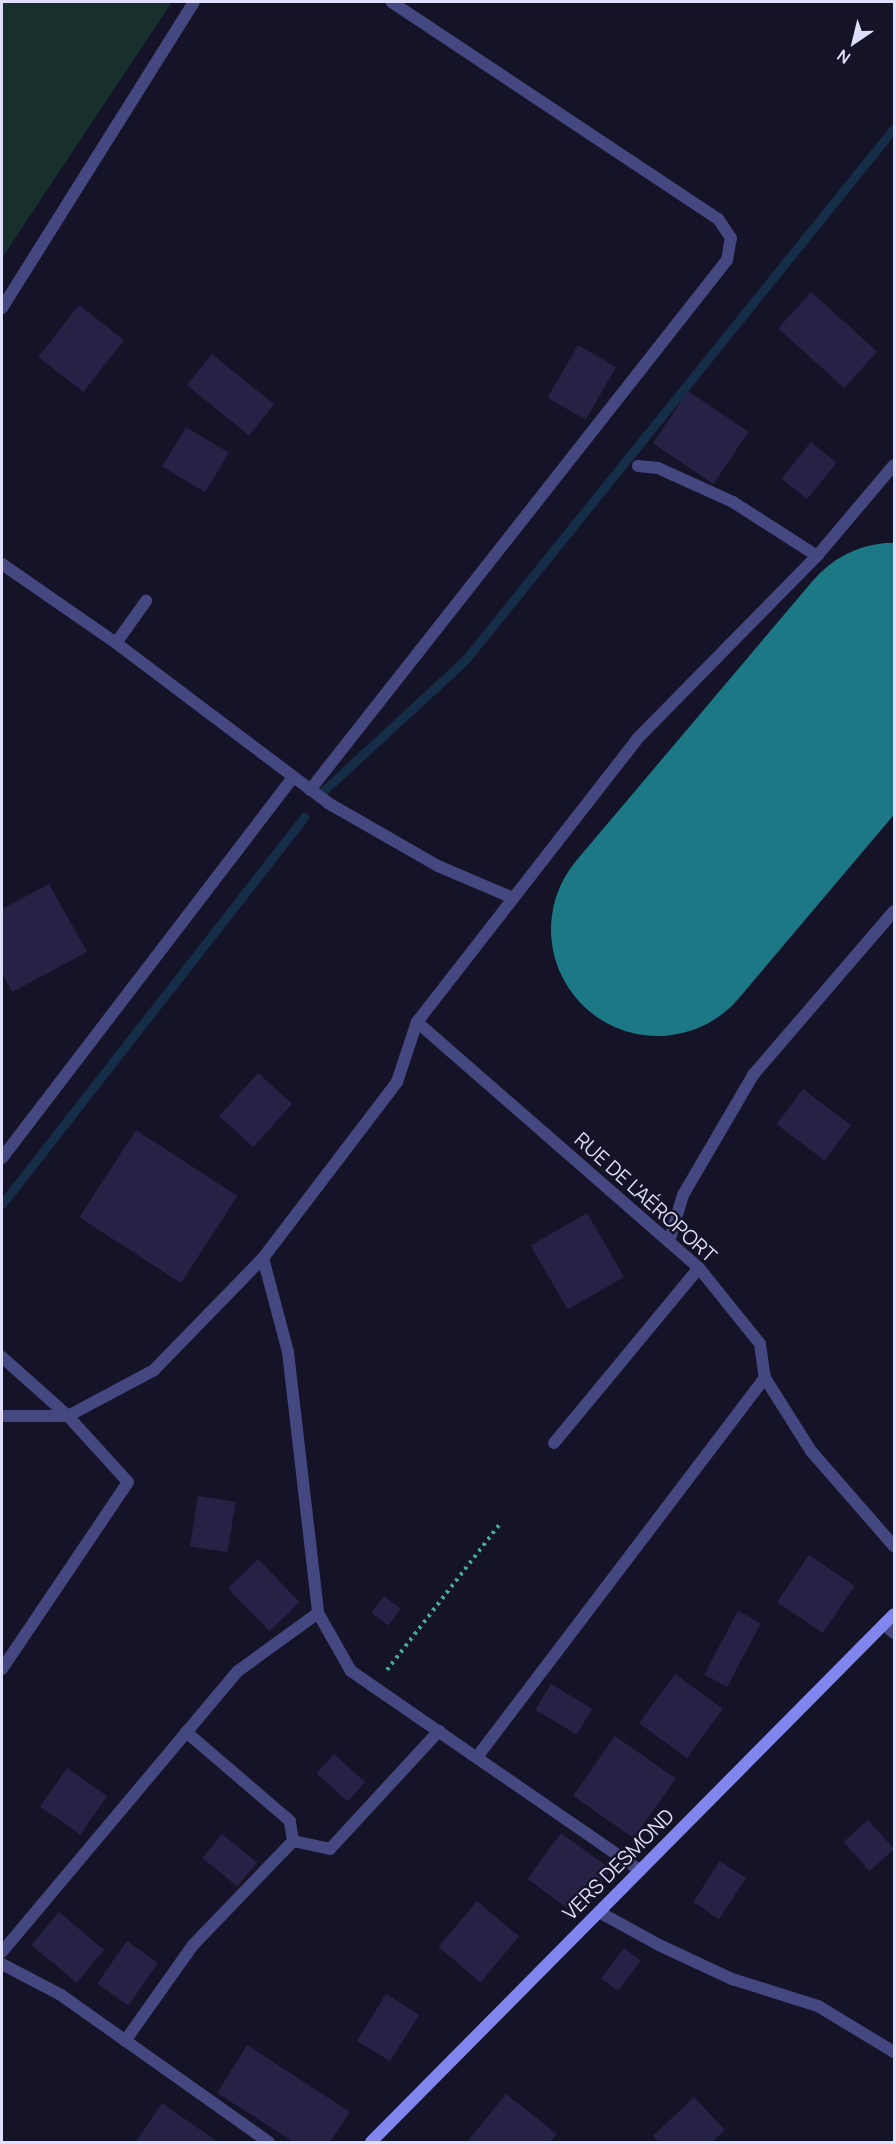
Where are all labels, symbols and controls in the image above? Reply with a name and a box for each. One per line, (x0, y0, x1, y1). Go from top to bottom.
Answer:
north arrow (824, 12, 884, 72)
text: N (833, 44, 855, 69)
street label: RUE DE L'AÉROPORT (570, 1127, 722, 1267)
street label: VERS DESMOND (557, 1803, 679, 1925)

